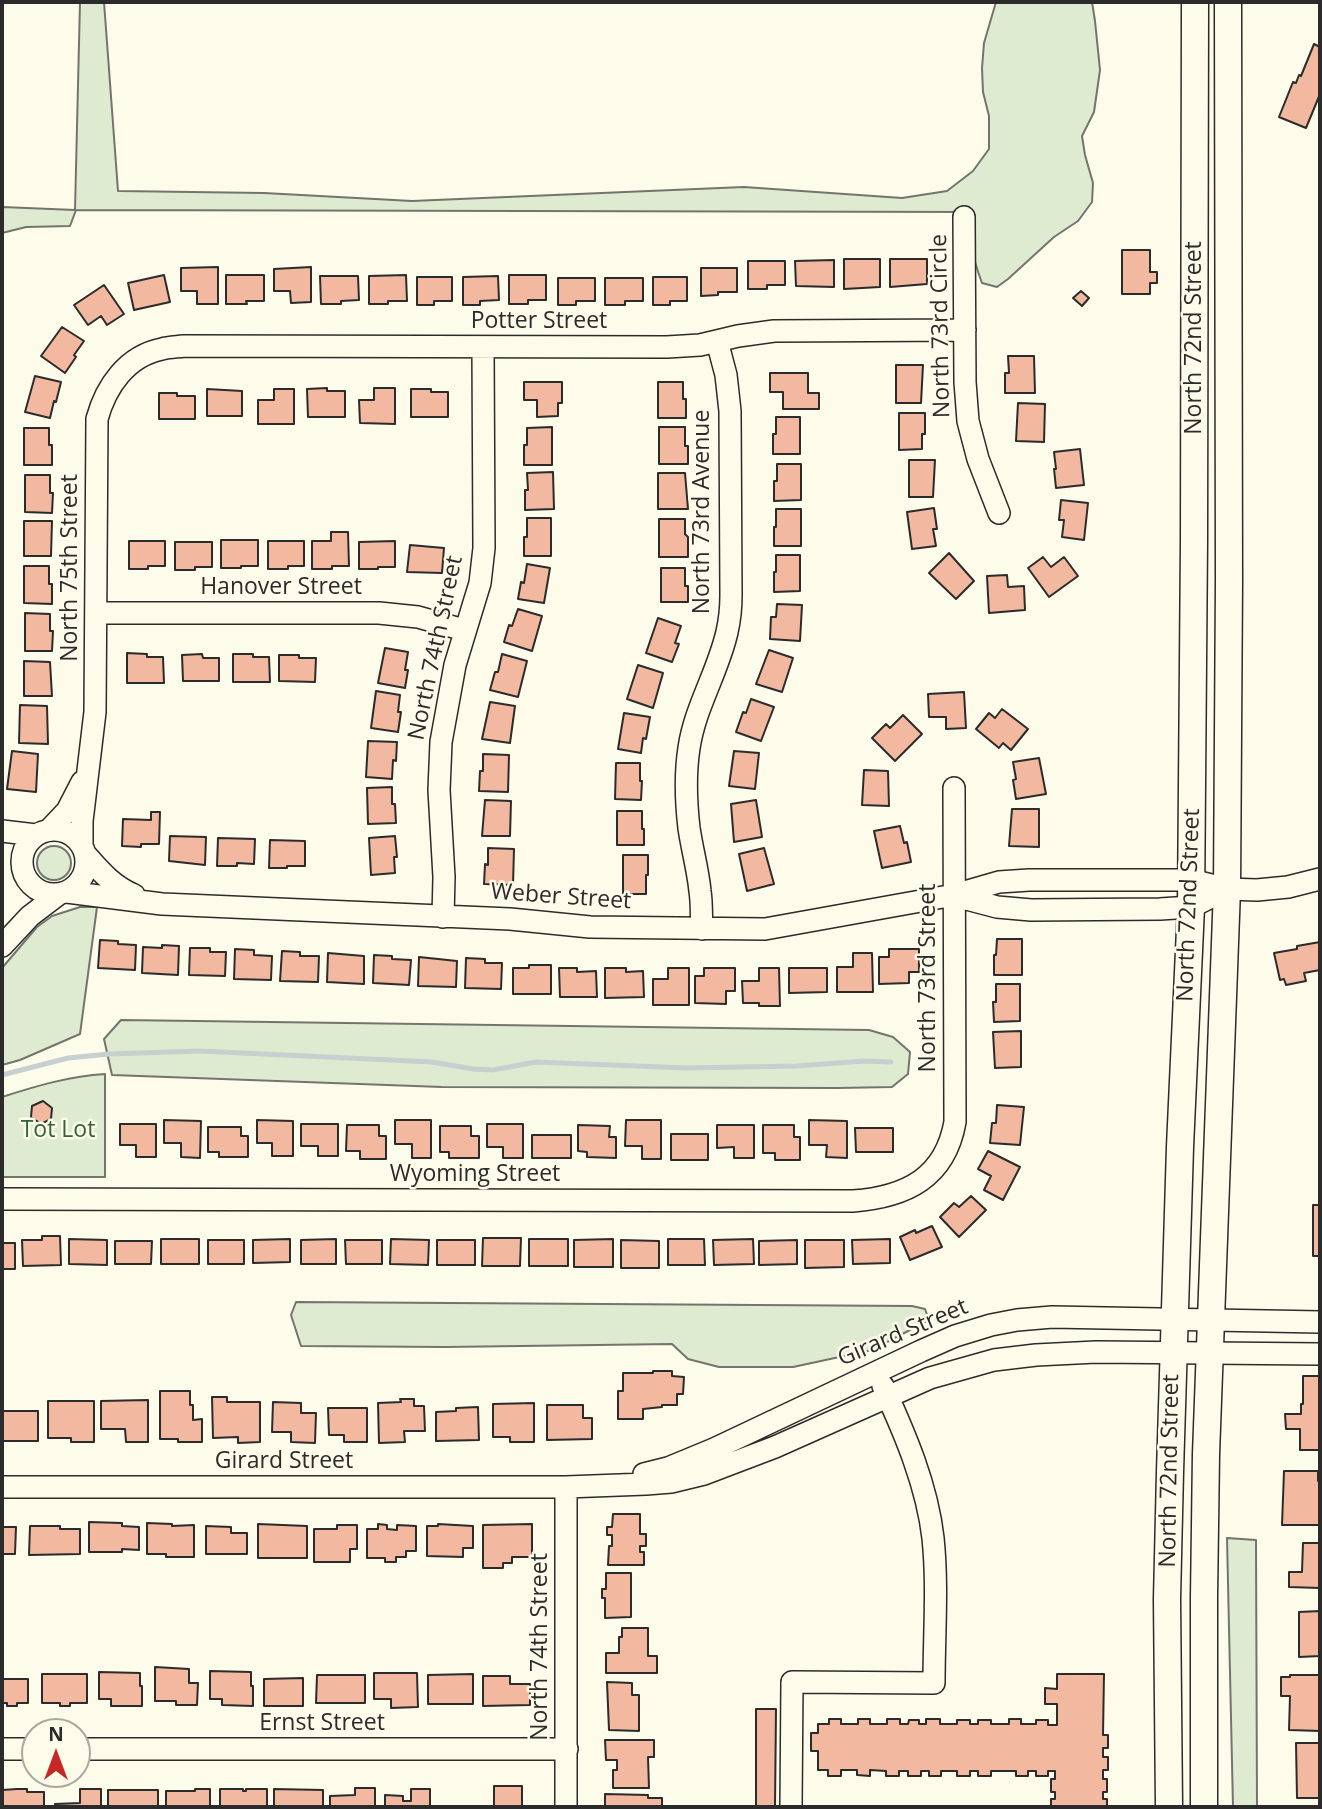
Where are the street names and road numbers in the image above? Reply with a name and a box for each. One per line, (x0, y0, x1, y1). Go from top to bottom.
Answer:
street label: North 73rd Circle (926, 234, 956, 418)
street label: North 72nd Street (1180, 241, 1208, 435)
street label: Potter Street (471, 307, 607, 335)
street label: North 73rd Avenue (688, 410, 716, 614)
street label: North 75th Street (56, 474, 84, 662)
street label: North 74th Street (403, 553, 469, 743)
street label: Hanover Street (200, 573, 362, 601)
street label: North 72nd Street (1172, 808, 1206, 1002)
street label: Weber Street (490, 878, 632, 916)
street label: North 73rd Street (914, 884, 942, 1072)
street label: Wyoming Street (390, 1160, 560, 1188)
street label: Girard Street (834, 1293, 972, 1373)
street label: North 72nd Street (1155, 1374, 1185, 1568)
street label: Girard Street (215, 1447, 353, 1475)
street label: North 74th Street (526, 1553, 554, 1741)
street label: Ernst Street (259, 1709, 385, 1737)

